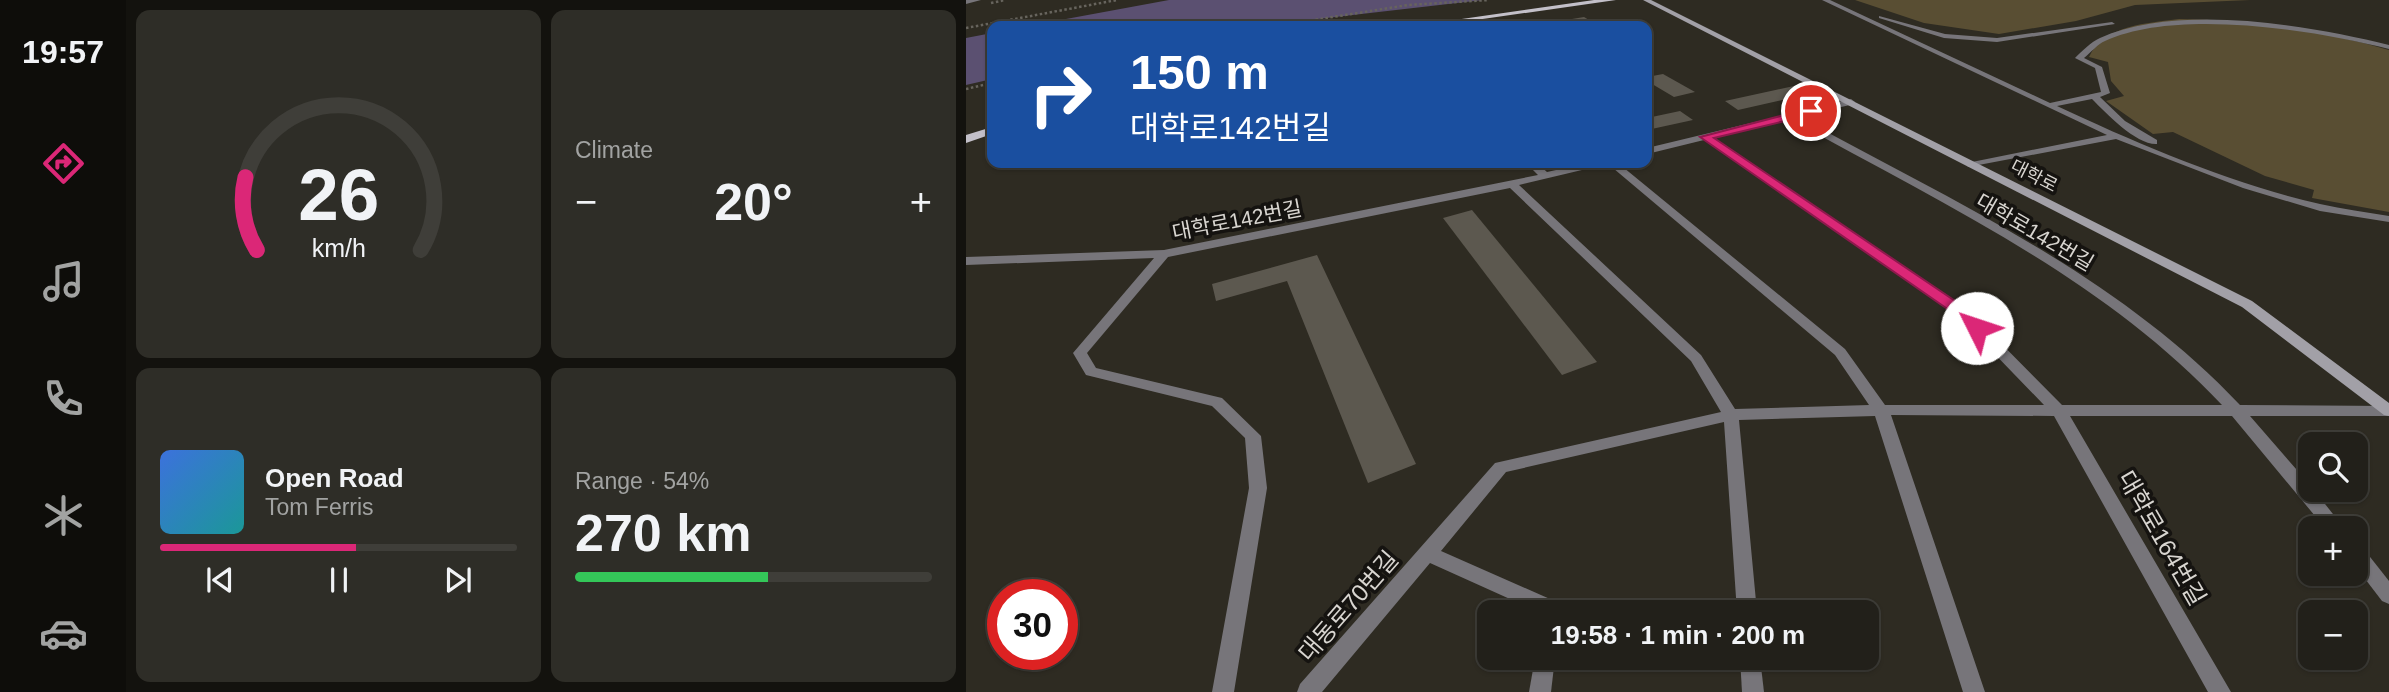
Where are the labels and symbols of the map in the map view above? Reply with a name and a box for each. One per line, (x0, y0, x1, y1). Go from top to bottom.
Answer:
pin (1781, 81, 1841, 141)
street label: 대학로 (2007, 156, 2061, 196)
street label: 대학로142번길 (1972, 189, 2098, 275)
street label: 대학로142번길 (1170, 196, 1304, 244)
position arrow (1940, 291, 2014, 365)
street label: 대학로164번길 (2113, 466, 2211, 610)
street label: 대동로70번길 (1293, 545, 1403, 667)
speed limit sign: 30 (987, 579, 1078, 670)

